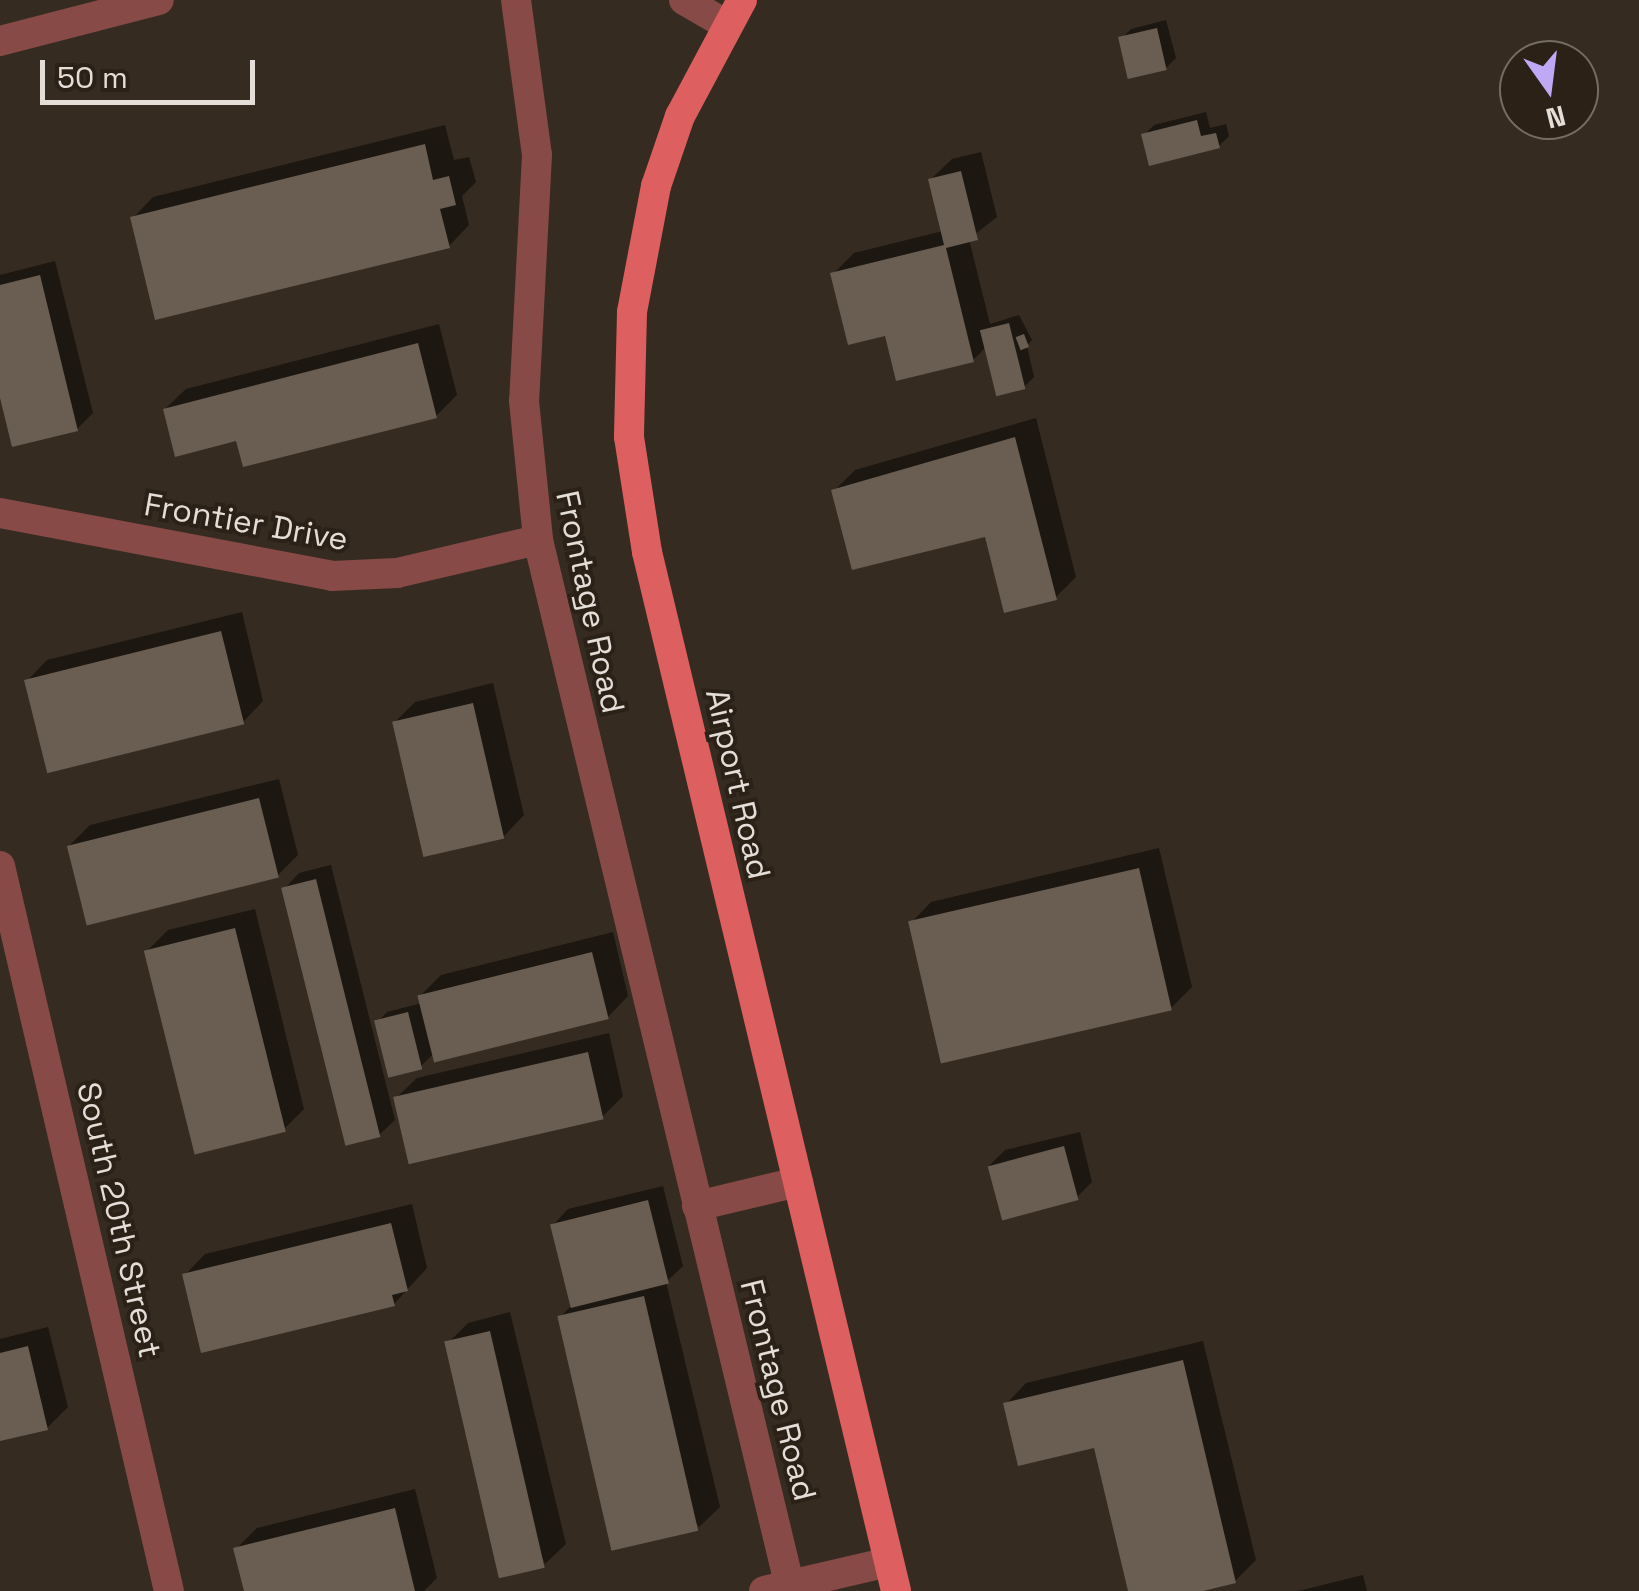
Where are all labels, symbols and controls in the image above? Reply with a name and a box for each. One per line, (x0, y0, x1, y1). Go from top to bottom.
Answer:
scale bar (45, 40, 260, 102)
north arrow (1499, 40, 1599, 140)
text: 50 m (57, 58, 128, 97)
text: N (1542, 97, 1569, 137)
street label: Frontier Drive (141, 485, 351, 559)
street label: Frontage Road (548, 487, 632, 717)
street label: Airport Road (697, 685, 779, 883)
street label: South 20th Street (69, 1078, 169, 1362)
street label: Frontage Road (732, 1275, 824, 1505)

